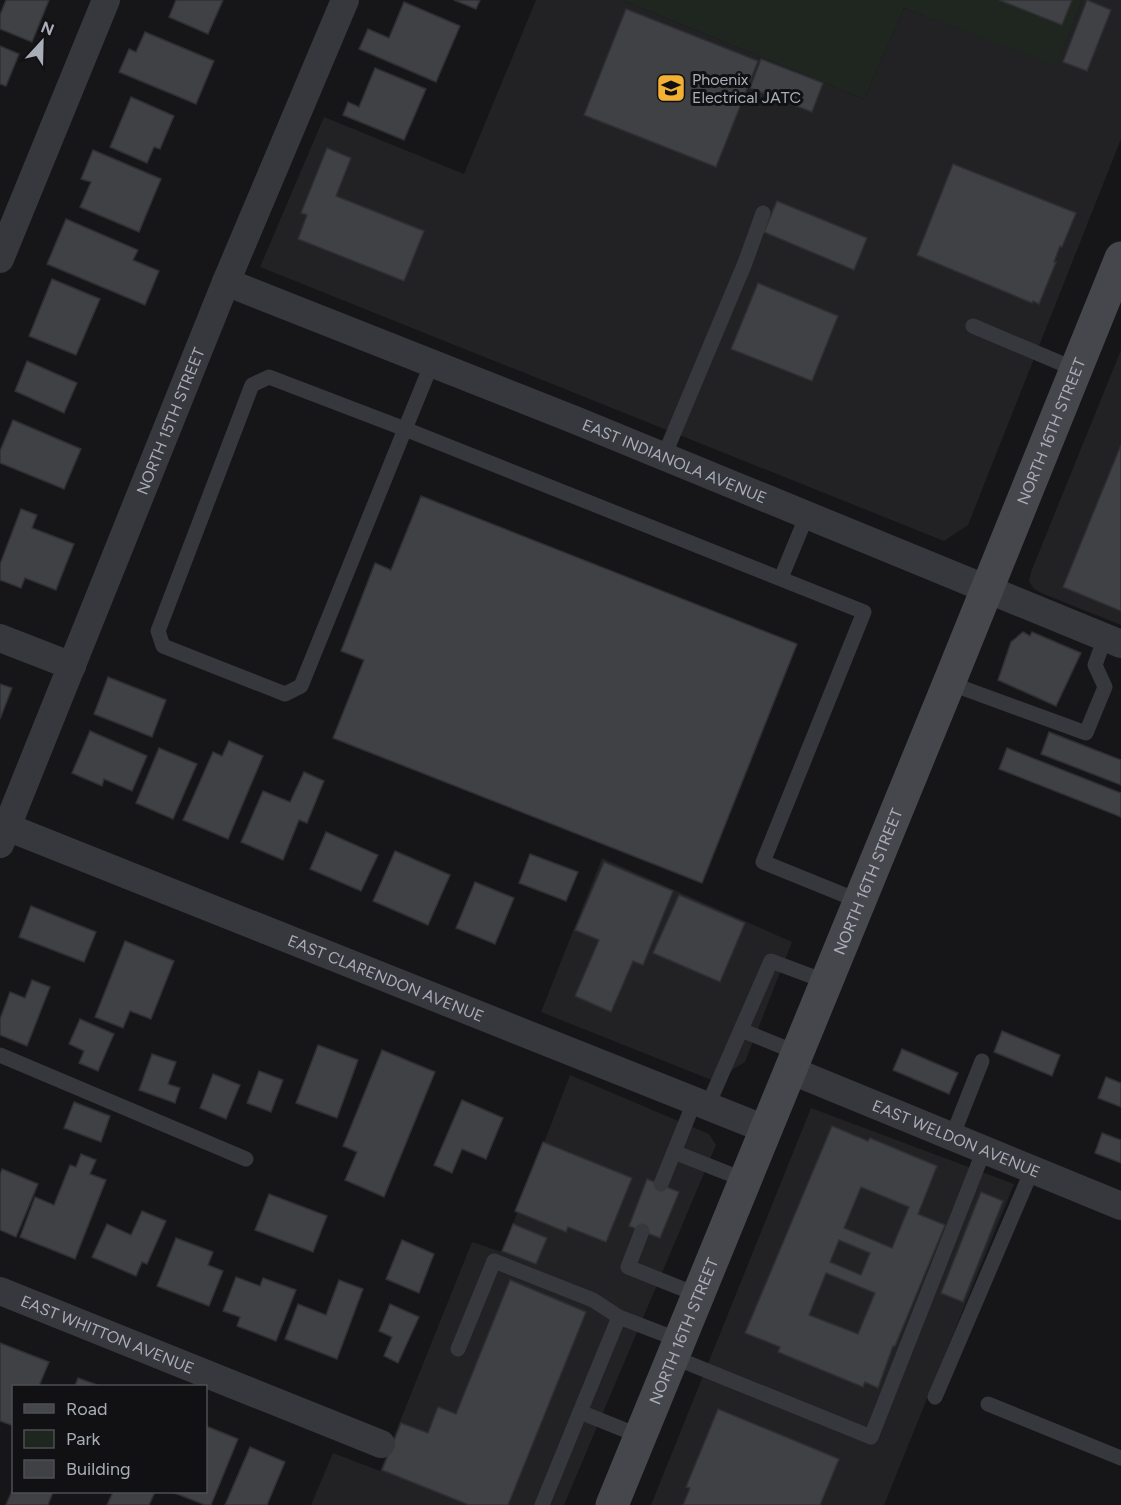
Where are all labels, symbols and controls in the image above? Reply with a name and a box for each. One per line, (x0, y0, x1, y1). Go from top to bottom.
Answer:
north arrow (12, 12, 72, 72)
text: N (38, 17, 57, 40)
place label: Phoenix Electrical JATC (692, 70, 801, 107)
school or university icon: Phoenix Electrical JATC (655, 72, 687, 104)
street label: NORTH 15TH STREET (132, 345, 208, 497)
street label: NORTH 16TH STREET (1013, 355, 1089, 507)
street label: EAST INDIANOLA AVENUE (580, 415, 770, 507)
street label: NORTH 16TH STREET (829, 805, 906, 957)
street label: EAST CLARENDON AVENUE (285, 930, 487, 1026)
street label: EAST WELDON AVENUE (870, 1095, 1043, 1181)
street label: NORTH 16TH STREET (645, 1255, 722, 1407)
street label: EAST WHITTON AVENUE (18, 1291, 197, 1378)
legend (12, 1385, 207, 1493)
text: Road (66, 1398, 107, 1420)
text: Park (66, 1428, 101, 1450)
text: Building (66, 1458, 131, 1480)

